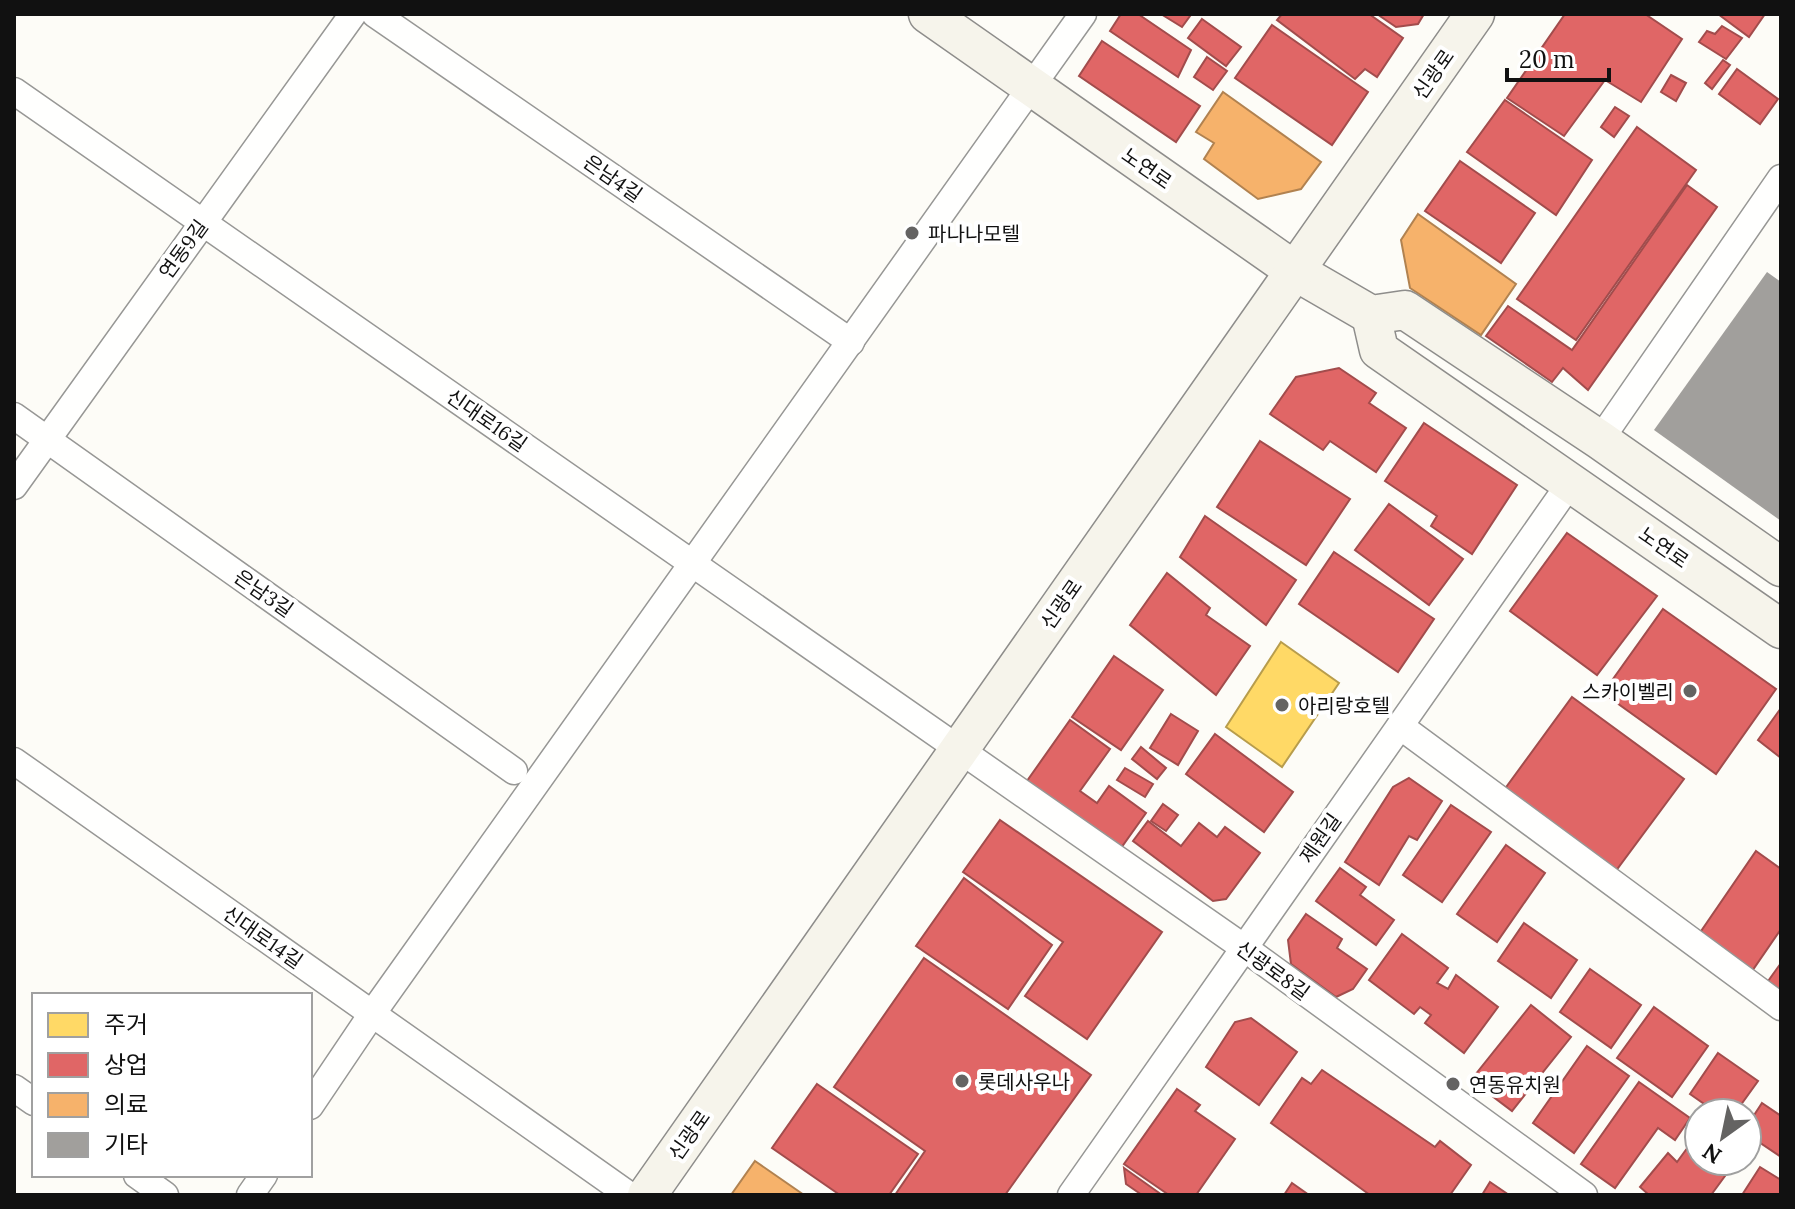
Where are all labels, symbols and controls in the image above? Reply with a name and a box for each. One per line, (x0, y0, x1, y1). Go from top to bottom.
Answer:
scale bar (1507, 32, 1609, 82)
street label: 신광로 (1407, 44, 1459, 104)
text: 20 m (1519, 44, 1575, 75)
street label: 노연로 (1117, 142, 1177, 194)
street label: 은남4길 (579, 149, 647, 207)
street label: 연동9길 (153, 215, 213, 283)
place label: 파나나모텔 (928, 221, 1020, 246)
marker: 파나나모텔 (903, 224, 921, 242)
street label: 신대로16길 (442, 383, 532, 457)
street label: 노연로 (1634, 521, 1694, 573)
street label: 은남3길 (230, 564, 298, 622)
street label: 신광로 (1035, 574, 1087, 634)
place label: 스카이벨리 (1582, 679, 1674, 704)
marker: 스카이벨리 (1681, 682, 1699, 700)
place label: 아리랑호텔 (1298, 693, 1390, 718)
marker: 아리랑호텔 (1273, 696, 1291, 714)
street label: 제원길 (1294, 808, 1346, 868)
street label: 신대로14길 (218, 900, 308, 974)
street label: 신광로8길 (1231, 935, 1315, 1005)
legend (32, 993, 312, 1177)
text: 주거 (104, 1009, 148, 1040)
text: 상업 (104, 1049, 148, 1080)
place label: 롯데사우나 (978, 1069, 1070, 1094)
marker: 롯데사우나 (953, 1072, 971, 1090)
place label: 연동유치원 (1469, 1072, 1561, 1097)
marker: 연동유치원 (1444, 1075, 1462, 1093)
text: 의료 (104, 1089, 148, 1120)
north arrow (1683, 1097, 1763, 1177)
street label: 신광로 (663, 1105, 715, 1165)
text: 기타 (104, 1129, 148, 1160)
text: N (1697, 1137, 1727, 1170)

